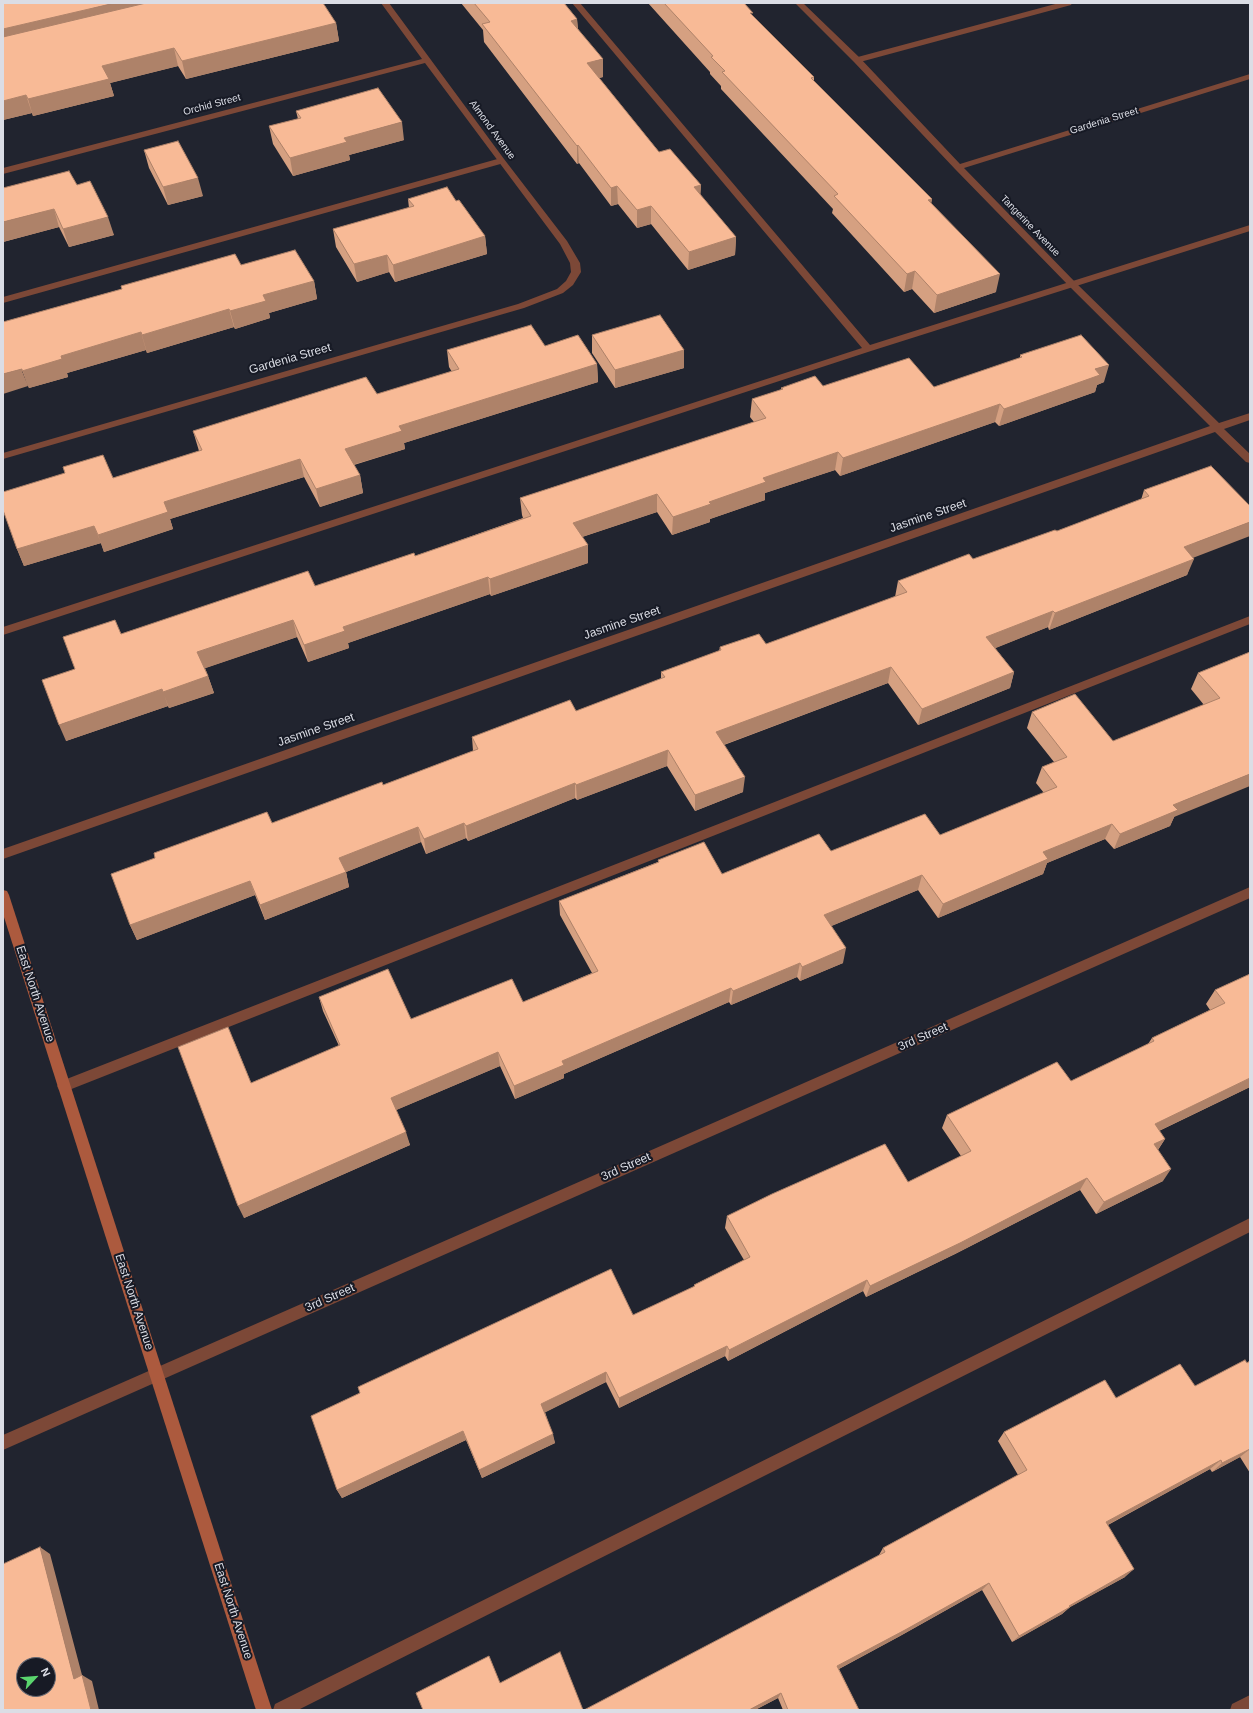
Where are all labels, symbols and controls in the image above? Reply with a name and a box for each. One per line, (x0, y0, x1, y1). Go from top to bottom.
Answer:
street label: Orchid Street (182, 92, 242, 118)
street label: Almond Avenue (466, 98, 518, 162)
street label: Gardenia Street (1068, 105, 1140, 137)
street label: Tangerine Avenue (998, 193, 1062, 259)
street label: Gardenia Street (247, 340, 333, 378)
street label: Jasmine Street (888, 496, 968, 536)
street label: Jasmine Street (582, 603, 662, 643)
street label: Jasmine Street (276, 710, 356, 750)
street label: East North Avenue (13, 944, 57, 1044)
street label: 3rd Street (896, 1020, 950, 1054)
street label: 3rd Street (599, 1150, 653, 1184)
street label: East North Avenue (112, 1252, 156, 1352)
street label: 3rd Street (303, 1281, 357, 1315)
street label: East North Avenue (211, 1561, 255, 1661)
north arrow (16, 1657, 56, 1697)
text: N (39, 1666, 53, 1678)

